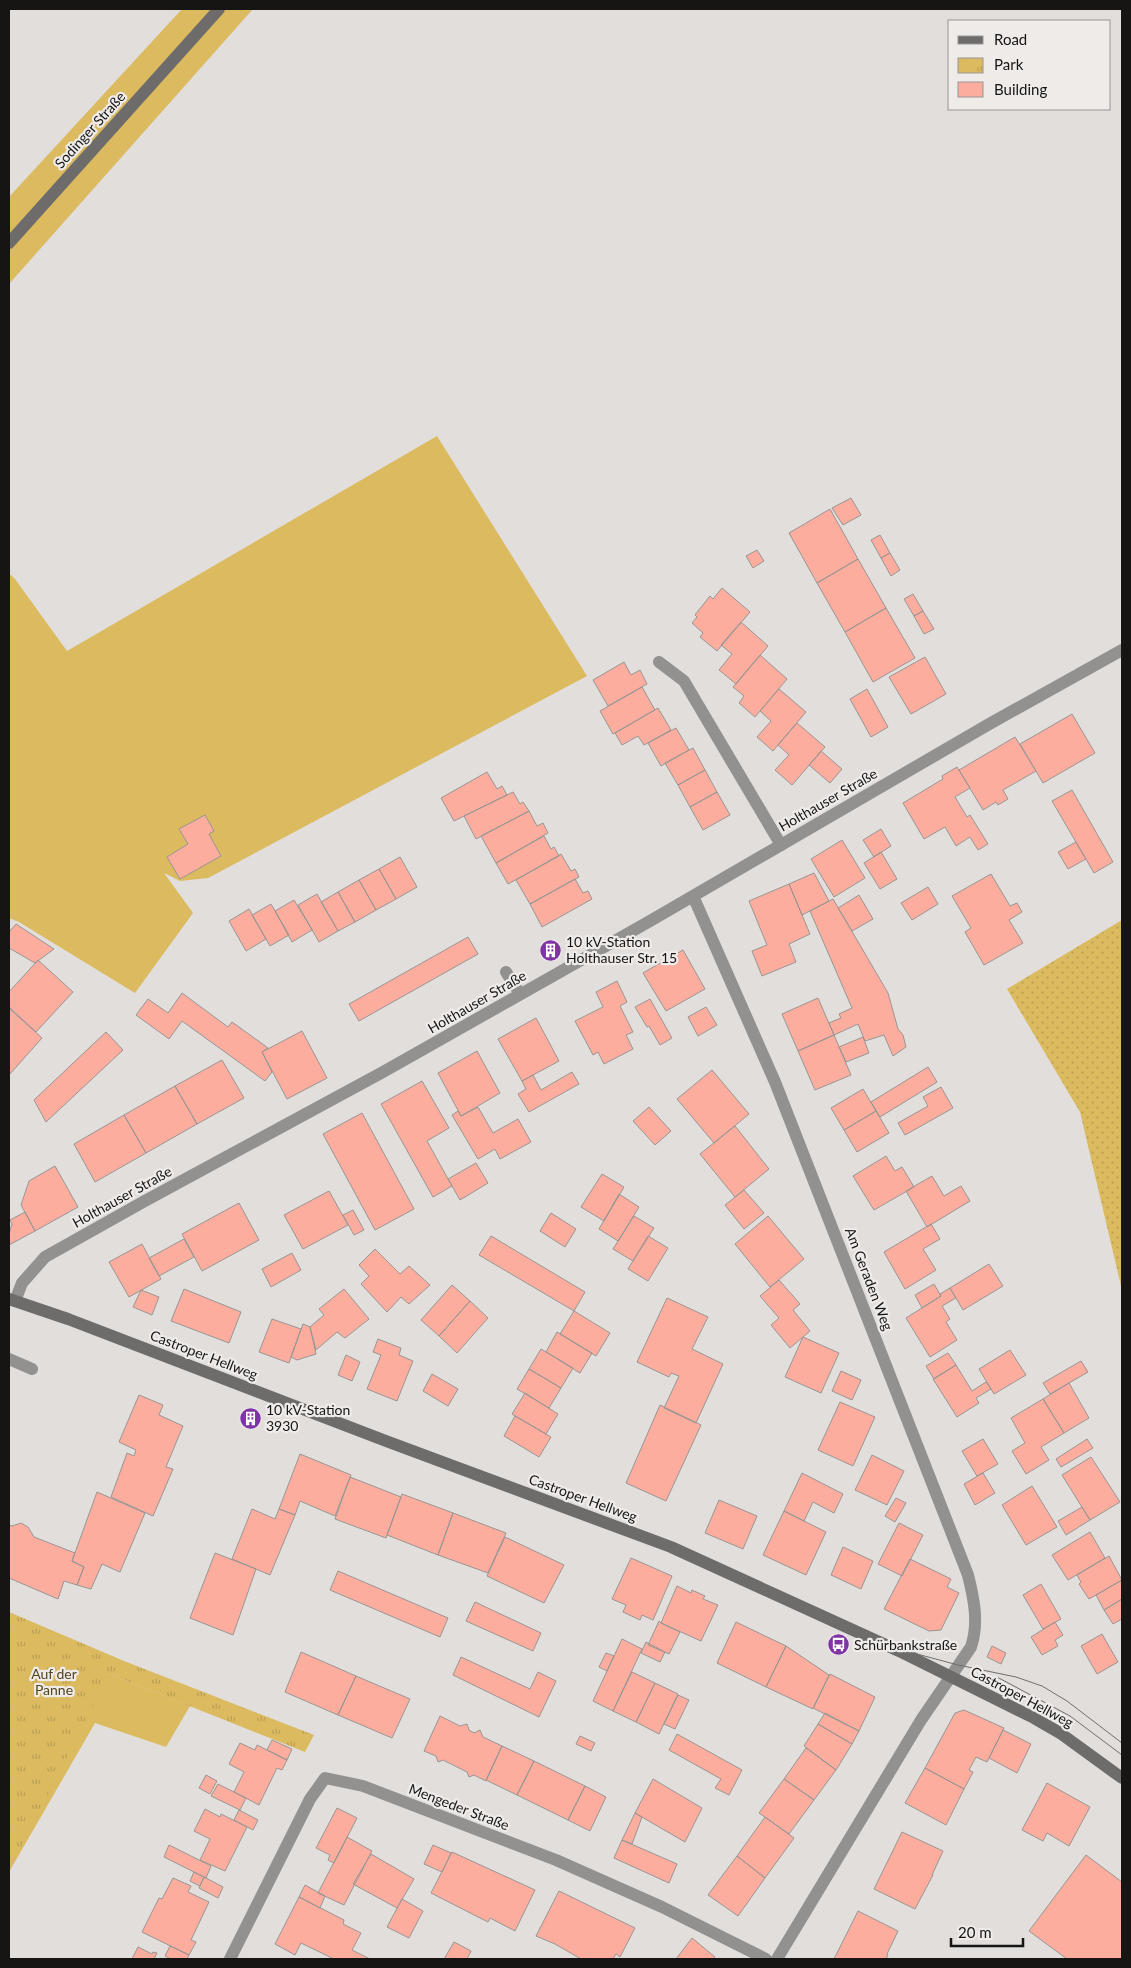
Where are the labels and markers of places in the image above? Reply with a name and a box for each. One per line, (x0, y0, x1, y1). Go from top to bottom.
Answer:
place label: 10 kV-Station Holthauser Str. 15 (566, 933, 677, 966)
building icon: 10 kV-Station Holthauser Str. 15 (538, 938, 562, 962)
place label: 10 kV-Station 3930 (266, 1401, 350, 1434)
building icon: 10 kV-Station 3930 (238, 1406, 262, 1430)
bus stop icon: Schürbankstraße (826, 1633, 850, 1657)
place label: Schürbankstraße (854, 1636, 957, 1653)

